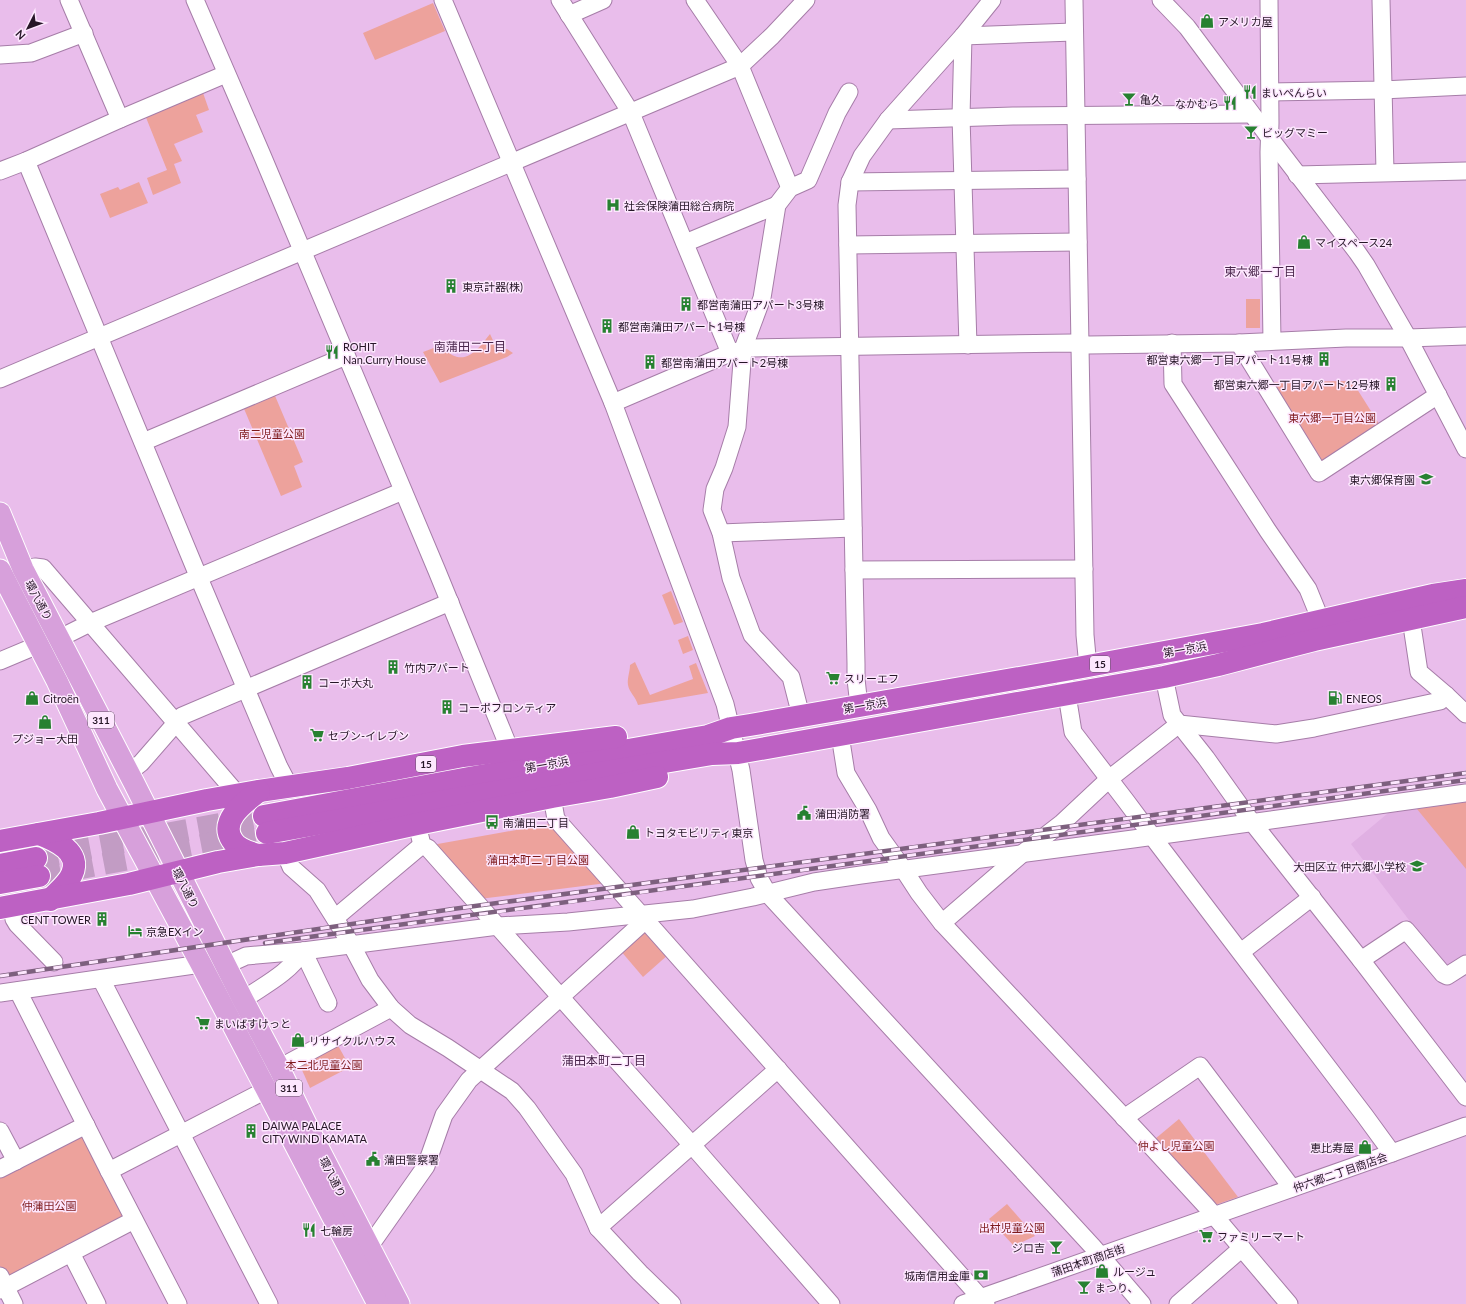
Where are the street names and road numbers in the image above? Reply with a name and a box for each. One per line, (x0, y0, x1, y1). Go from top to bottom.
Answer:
street label: 環八通り (23, 578, 55, 622)
street label: 第一京浜 (1162, 639, 1208, 659)
road number: 15 (1090, 656, 1110, 672)
street label: 第一京浜 (842, 695, 888, 715)
road number: 311 (88, 712, 114, 728)
street label: 第一京浜 (524, 754, 570, 774)
road number: 15 (416, 756, 436, 772)
street label: 環八通り (170, 865, 202, 911)
road number: 311 (276, 1080, 302, 1096)
street label: 仲六郷二丁目商店会 (1291, 1150, 1389, 1194)
street label: 環八通り (317, 1154, 349, 1200)
street label: 蒲田本町商店街 (1049, 1241, 1127, 1279)

